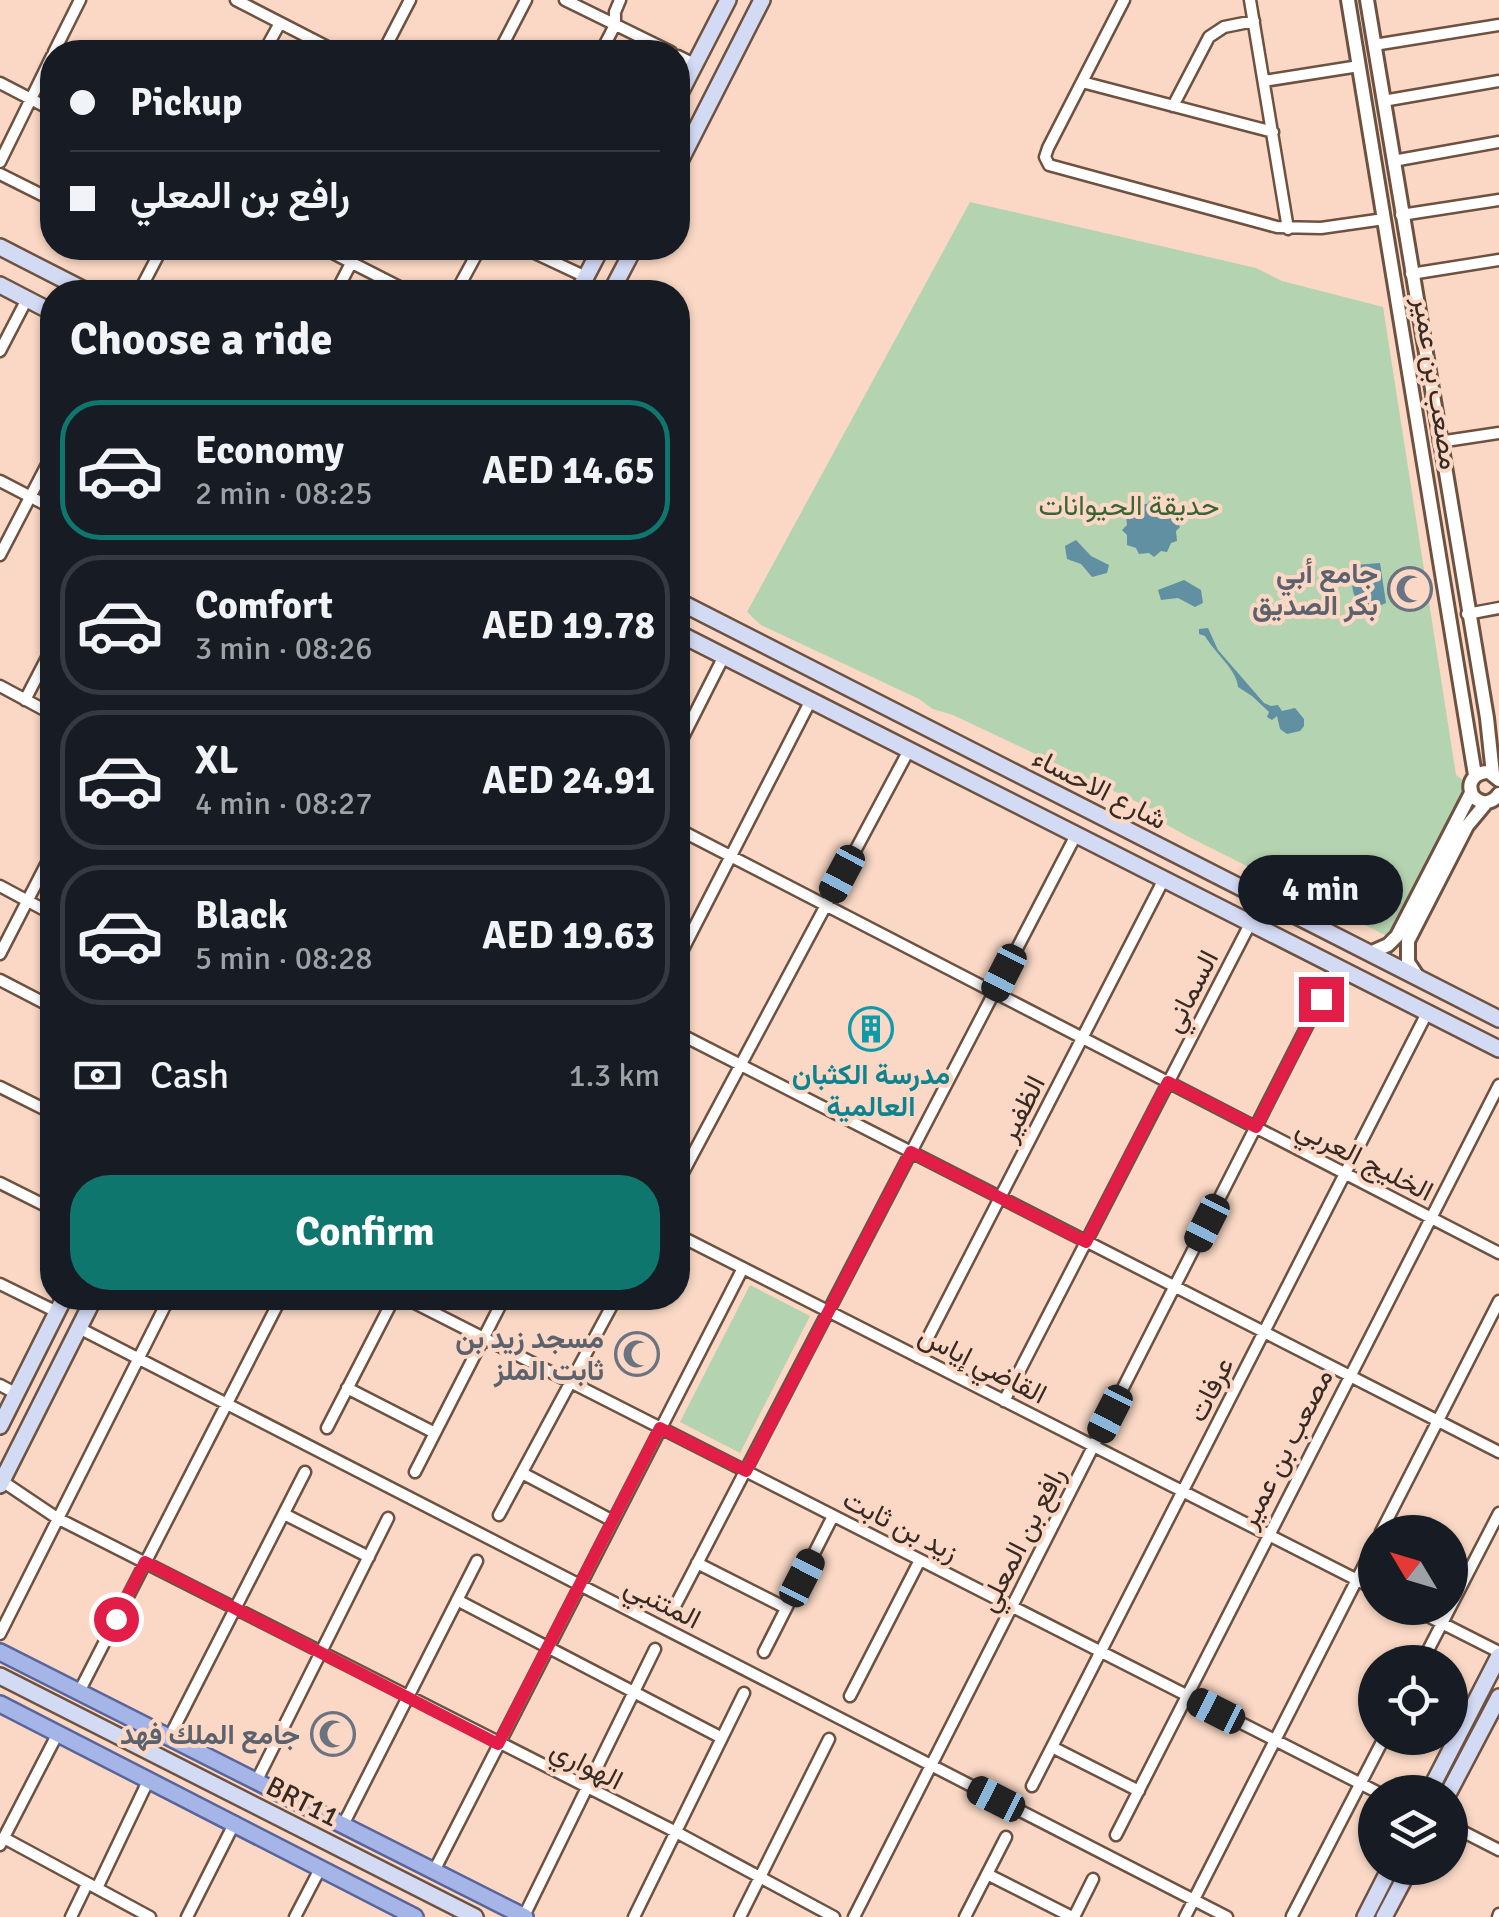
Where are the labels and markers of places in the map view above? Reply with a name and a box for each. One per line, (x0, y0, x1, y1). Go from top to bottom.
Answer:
place label: جامع أبي بكر الصديق (1252, 557, 1378, 623)
mosque icon: جامع أبي بكر الصديق (1387, 566, 1433, 612)
building icon: مدرسة الكثبان العالمية (848, 1006, 894, 1052)
place label: مدرسة الكثبان العالمية (792, 1058, 950, 1124)
place label: مسجد زيد بن ثابت الملز (455, 1322, 604, 1388)
mosque icon: مسجد زيد بن ثابت الملز (614, 1331, 660, 1377)
mosque icon: جامع الملك فهد (310, 1711, 356, 1757)
place label: جامع الملك فهد (120, 1718, 300, 1754)

